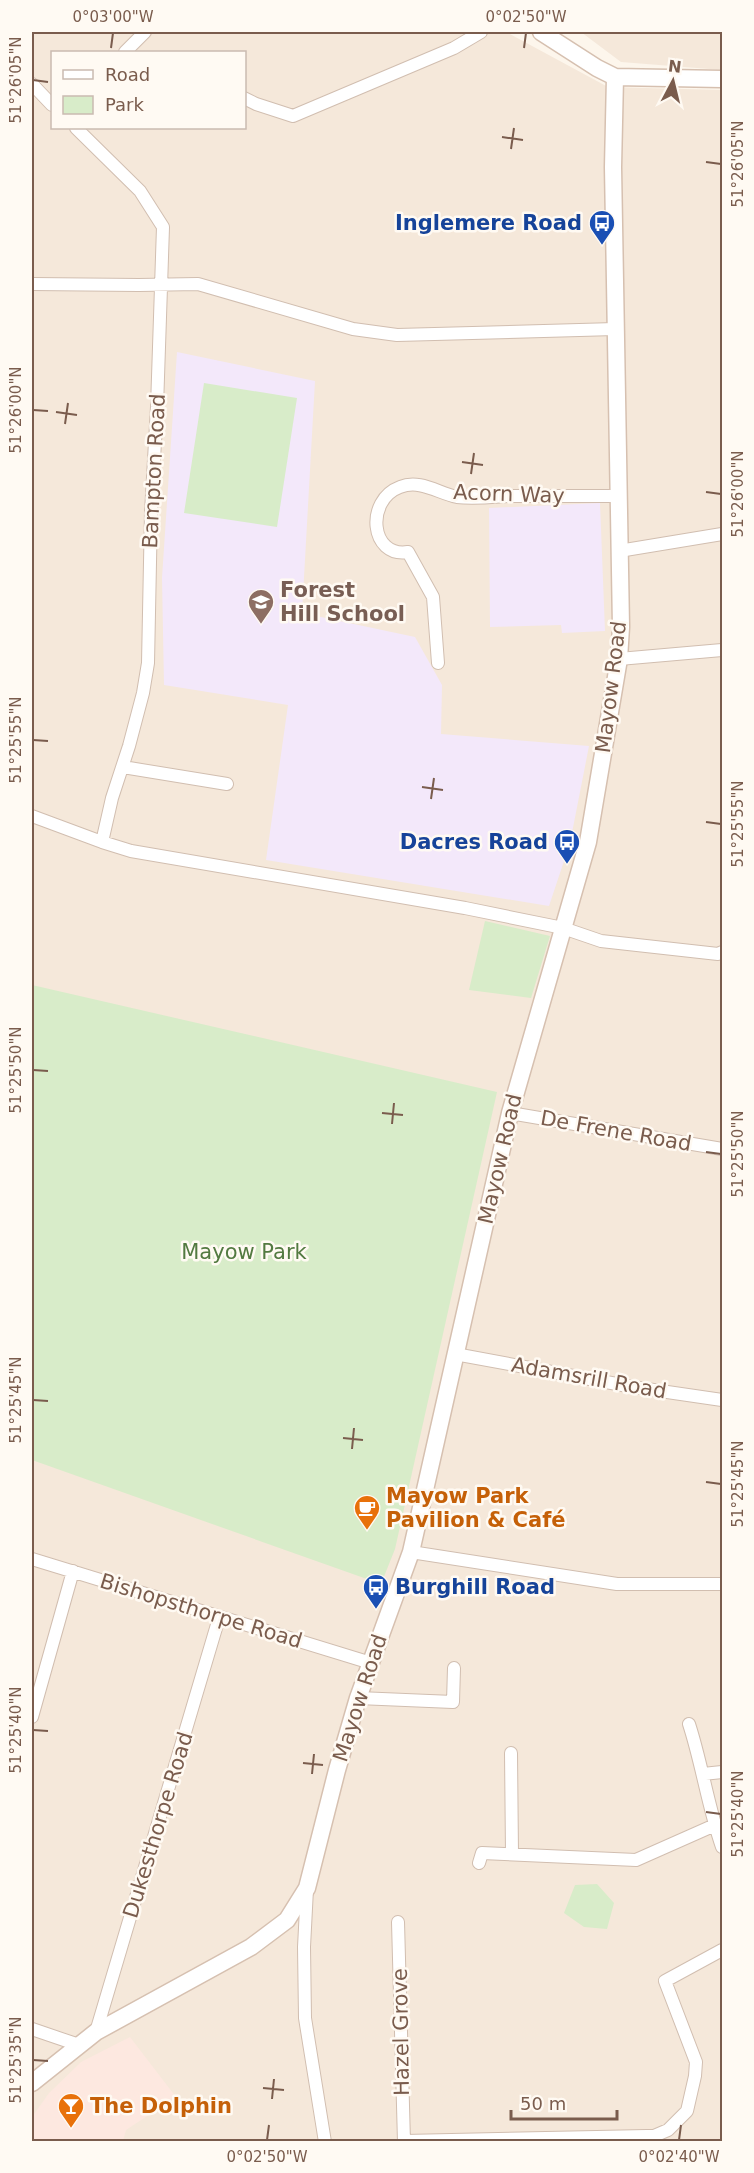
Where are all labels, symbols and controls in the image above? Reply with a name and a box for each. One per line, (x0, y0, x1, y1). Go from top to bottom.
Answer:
text: 0°03'00"W (72, 8, 154, 26)
text: 0°02'50"W (485, 8, 567, 26)
text: 51°26'05"N (7, 36, 25, 124)
legend (51, 51, 246, 129)
north arrow (643, 51, 703, 111)
text: N (667, 56, 683, 77)
text: Road (105, 64, 150, 85)
text: Park (105, 94, 144, 115)
text: 51°26'05"N (729, 120, 747, 208)
bus stop icon: Inglemere Road (587, 208, 617, 246)
place label: Inglemere Road (395, 211, 582, 235)
text: 51°26'00"N (7, 366, 25, 454)
street label: Bampton Road (138, 393, 170, 549)
text: 51°26'00"N (729, 450, 747, 538)
street label: Acorn Way (453, 480, 565, 508)
place label: Forest Hill School (280, 578, 405, 626)
school or university icon: Forest Hill School (246, 587, 276, 625)
street label: Mayow Road (591, 620, 631, 754)
text: 51°25'55"N (7, 696, 25, 784)
text: 51°25'55"N (729, 780, 747, 868)
bus stop icon: Dacres Road (552, 827, 582, 865)
place label: Dacres Road (400, 830, 548, 854)
text: 51°25'50"N (7, 1026, 25, 1114)
street label: Mayow Road (473, 1092, 527, 1226)
street label: De Frene Road (539, 1106, 693, 1156)
text: 51°25'50"N (729, 1110, 747, 1198)
park label: Mayow Park (181, 1240, 308, 1264)
street label: Adamsrill Road (510, 1353, 668, 1403)
text: 51°25'45"N (7, 1356, 25, 1444)
text: 51°25'45"N (729, 1440, 747, 1528)
place label: Mayow Park Pavilion & Café (386, 1484, 566, 1532)
cafe icon: Mayow Park Pavilion & Café (352, 1493, 382, 1531)
street label: Bishopsthorpe Road (97, 1569, 305, 1653)
bus stop icon: Burghill Road (361, 1572, 391, 1610)
place label: Burghill Road (395, 1575, 555, 1599)
street label: Mayow Road (328, 1631, 392, 1765)
text: 51°25'40"N (7, 1686, 25, 1774)
street label: Dukesthorpe Road (118, 1729, 198, 1921)
text: 51°25'40"N (729, 1770, 747, 1858)
street label: Hazel Grove (388, 1968, 414, 2096)
text: 51°25'35"N (7, 2016, 25, 2104)
scale bar (511, 2083, 618, 2121)
bar icon: The Dolphin (56, 2091, 86, 2129)
text: 50 m (520, 2093, 566, 2114)
place label: The Dolphin (90, 2094, 232, 2118)
text: 0°02'50"W (226, 2148, 308, 2166)
text: 0°02'40"W (638, 2148, 720, 2166)

